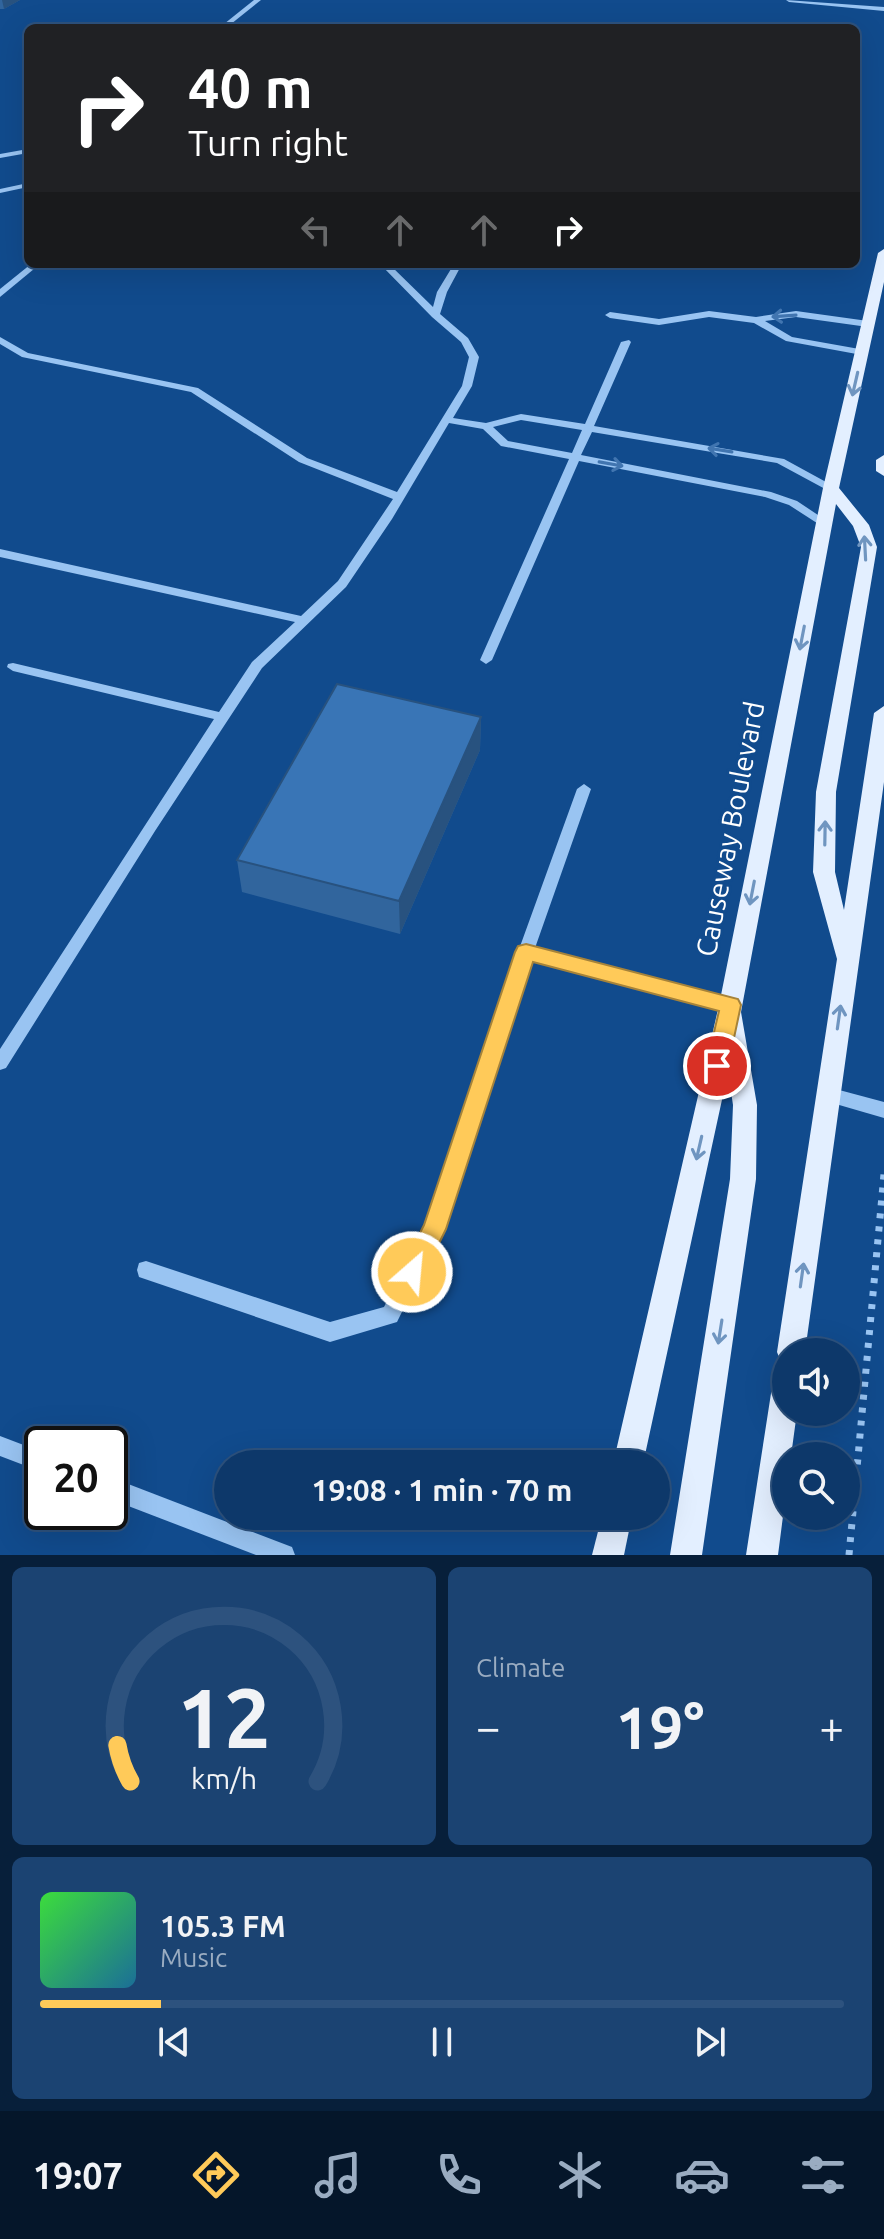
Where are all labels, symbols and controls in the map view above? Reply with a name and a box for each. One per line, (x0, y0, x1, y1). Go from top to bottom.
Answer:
icon: right (56, 56, 160, 160)
text: 40 m (188, 56, 313, 119)
text: Turn right (188, 122, 348, 163)
icon: left (294, 208, 338, 252)
icon: ahead (378, 208, 422, 252)
icon: ahead (462, 208, 506, 252)
icon: right (546, 208, 590, 252)
one-way arrow (771, 309, 798, 324)
one-way arrow (847, 370, 862, 396)
one-way arrow (708, 441, 733, 456)
one-way arrow (598, 457, 623, 472)
one-way arrow (858, 536, 873, 562)
one-way arrow (793, 625, 808, 650)
street label: Causeway Boulevard (690, 699, 769, 959)
one-way arrow (817, 820, 833, 847)
one-way arrow (744, 880, 759, 906)
one-way arrow (832, 1005, 847, 1031)
pin (683, 1032, 751, 1100)
icon: arrive (695, 1044, 739, 1088)
one-way arrow (691, 1135, 706, 1160)
position arrow (370, 1230, 454, 1314)
one-way arrow (795, 1263, 810, 1288)
one-way arrow (712, 1319, 727, 1345)
map controls (772, 1338, 860, 1530)
button: sound (772, 1338, 860, 1426)
speed limit sign: 20 (24, 1426, 128, 1530)
button: search (772, 1442, 860, 1530)
text: 19:08 · 1 min · 70 m (312, 1473, 572, 1507)
text: Climate (476, 1653, 565, 1682)
text: 12 (177, 1670, 271, 1764)
text: 19° (616, 1693, 704, 1760)
text: − (476, 1702, 501, 1751)
text: + (819, 1702, 844, 1751)
text: km/h (191, 1762, 257, 1794)
text: 105.3 FM (160, 1909, 286, 1943)
text: Music (160, 1943, 227, 1972)
icon: previous (152, 2020, 196, 2064)
icon: pause (420, 2020, 464, 2064)
icon: next (688, 2020, 732, 2064)
icon: directions (188, 2147, 244, 2203)
icon: music (310, 2147, 366, 2203)
icon: phone (431, 2147, 487, 2203)
icon: climate (552, 2147, 608, 2203)
icon: car (674, 2147, 730, 2203)
icon: filters (795, 2147, 851, 2203)
text: 19:07 (33, 2155, 123, 2196)

